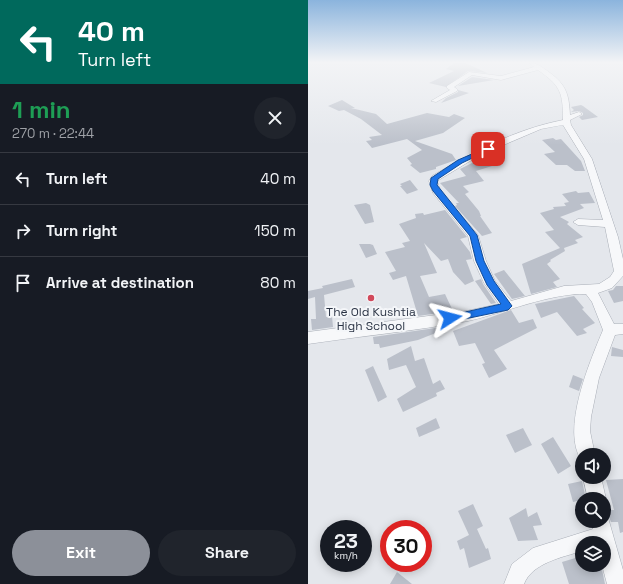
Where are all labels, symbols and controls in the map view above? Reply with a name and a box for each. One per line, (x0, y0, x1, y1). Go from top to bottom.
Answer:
text: 40 m (78, 13, 145, 49)
icon: left (12, 16, 64, 68)
text: Turn left (78, 48, 151, 71)
text: 1 min (12, 94, 71, 125)
button: close (254, 97, 296, 139)
text: 270 m · 22:44 (12, 125, 94, 142)
pin (471, 132, 505, 166)
icon: arrive (477, 138, 499, 160)
icon: left (12, 168, 34, 190)
text: Turn left (46, 169, 108, 188)
text: 40 m (260, 169, 296, 188)
icon: right (12, 220, 34, 242)
text: Turn right (46, 221, 117, 240)
text: 150 m (254, 221, 296, 240)
icon: arrive (12, 272, 34, 294)
text: Arrive at destination (46, 273, 194, 292)
text: 80 m (260, 273, 296, 292)
marker: The Old Kushtia High School (366, 293, 376, 303)
position arrow (429, 297, 471, 339)
place label: The Old Kushtia High School (326, 304, 416, 334)
map controls (575, 448, 611, 572)
button: sound (575, 448, 611, 484)
button: search (575, 492, 611, 528)
speed limit sign: 30 (380, 520, 432, 572)
text: 23 (334, 528, 358, 554)
button: Exit (12, 530, 150, 576)
button: Share (158, 530, 296, 576)
button: layers (575, 536, 611, 572)
text: km/h (334, 549, 358, 562)

